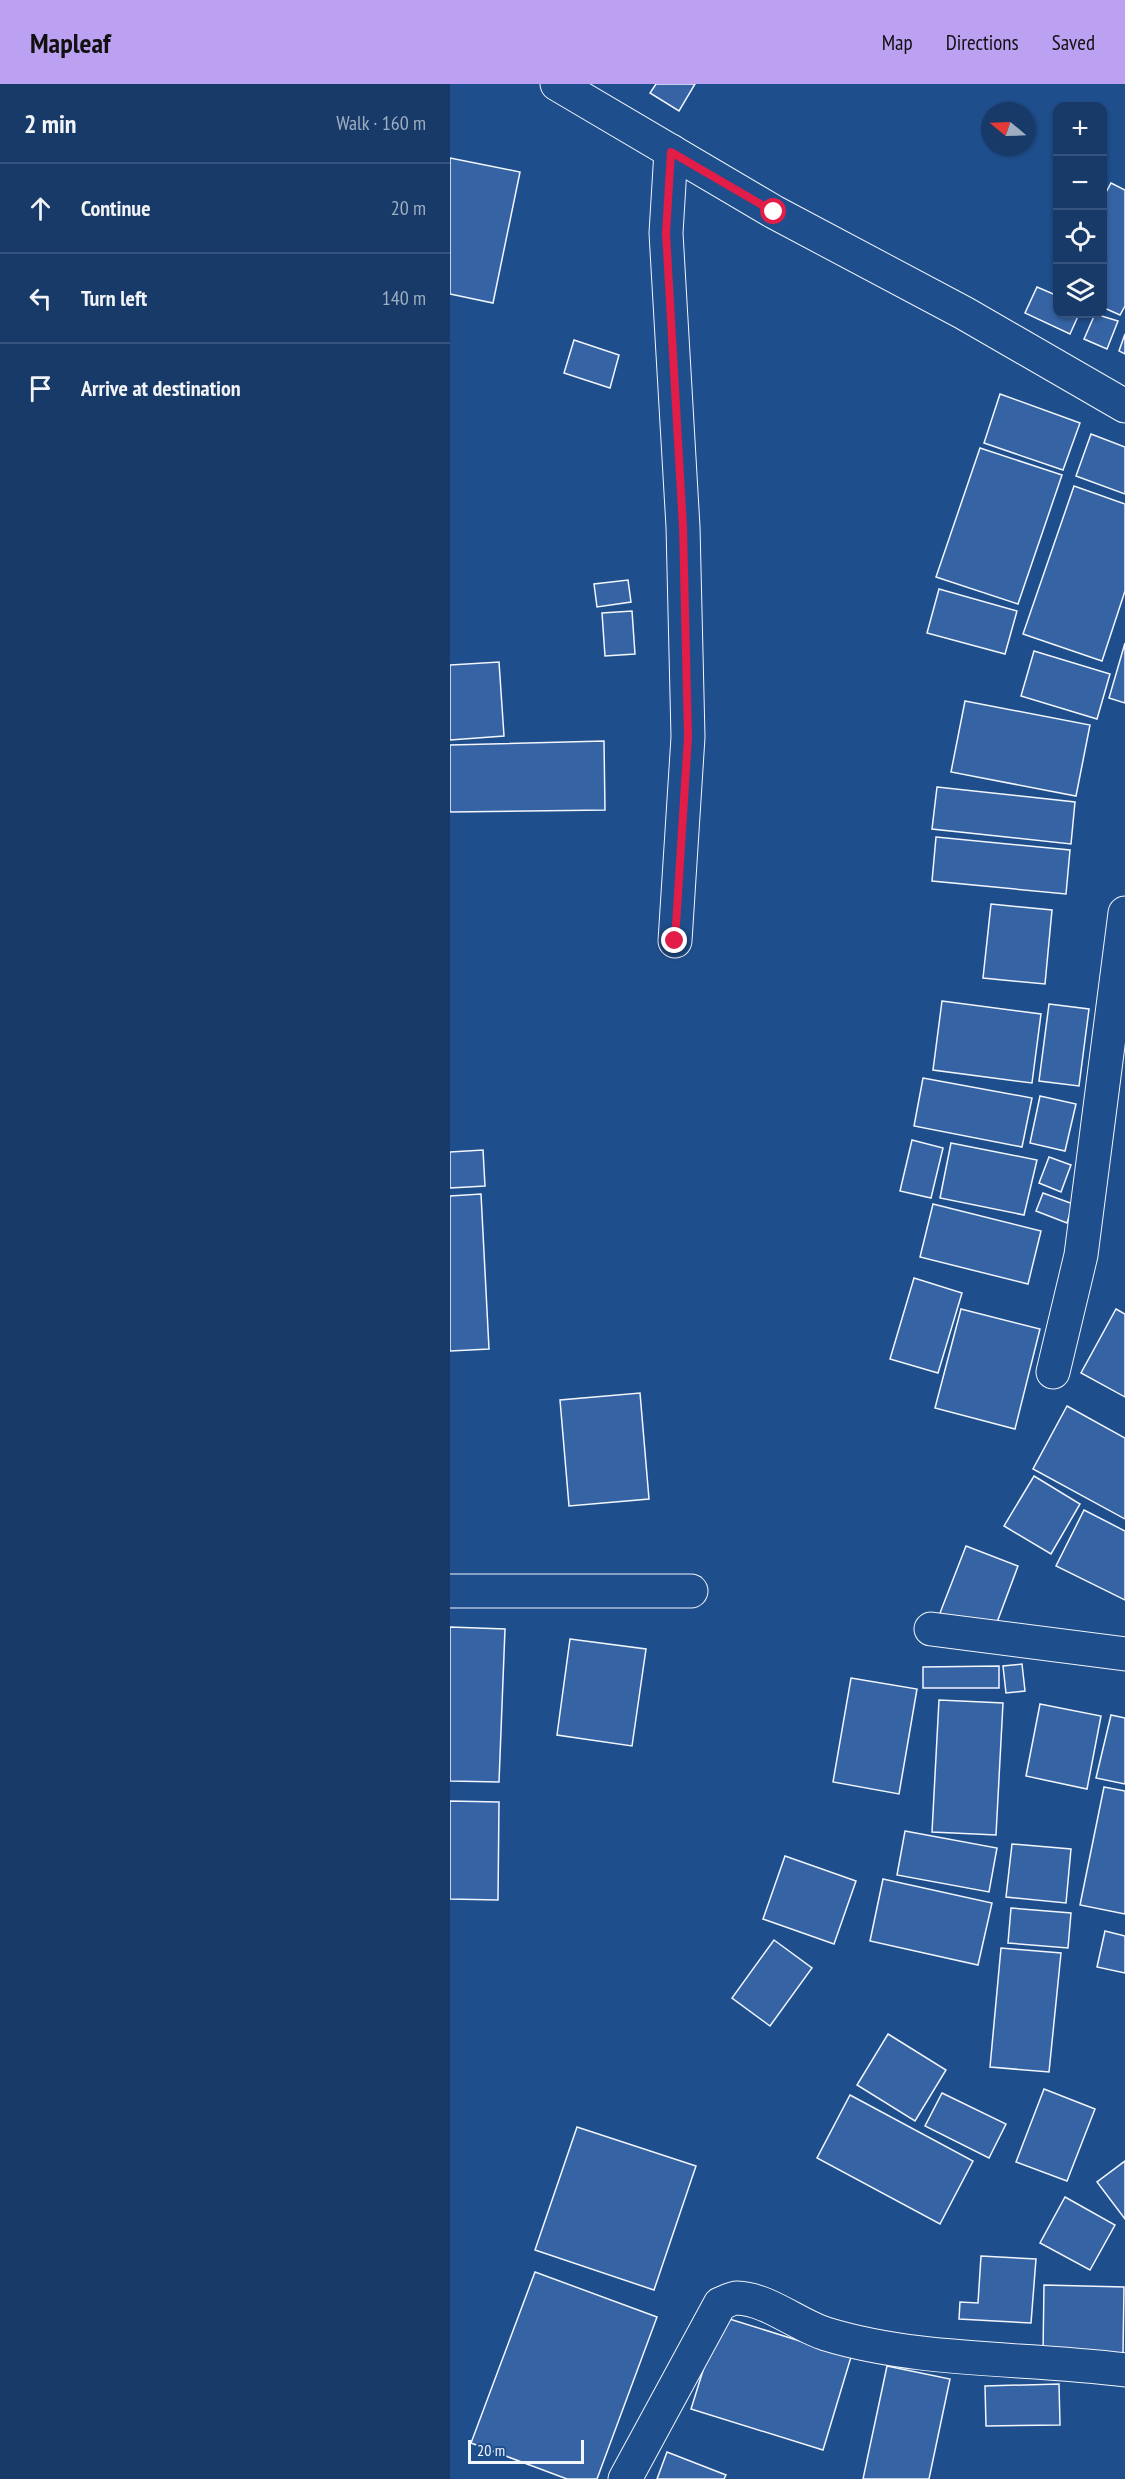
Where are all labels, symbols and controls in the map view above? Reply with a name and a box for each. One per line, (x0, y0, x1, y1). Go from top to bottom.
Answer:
text: Mapleaf (30, 24, 111, 61)
text: Map (882, 29, 913, 56)
text: Directions (946, 29, 1019, 56)
text: Saved (1052, 29, 1095, 56)
north arrow (981, 102, 1035, 156)
map controls (1053, 102, 1107, 318)
button: + (1053, 102, 1107, 156)
text: 2 min (24, 107, 77, 140)
text: Walk · 160 m (336, 110, 426, 136)
button: − (1053, 156, 1107, 210)
icon: ahead (24, 192, 57, 225)
text: Continue (81, 194, 151, 222)
text: 20 m (391, 195, 426, 221)
route start (760, 198, 786, 224)
button: locate (1053, 210, 1107, 264)
button: layers (1053, 264, 1107, 318)
icon: left (24, 282, 57, 315)
text: Turn left (81, 284, 147, 312)
text: 140 m (382, 285, 426, 311)
icon: arrive (24, 372, 57, 405)
text: Arrive at destination (81, 374, 241, 402)
route end (661, 927, 687, 953)
scale bar (468, 2437, 584, 2464)
text: 20 m (477, 2440, 505, 2460)

